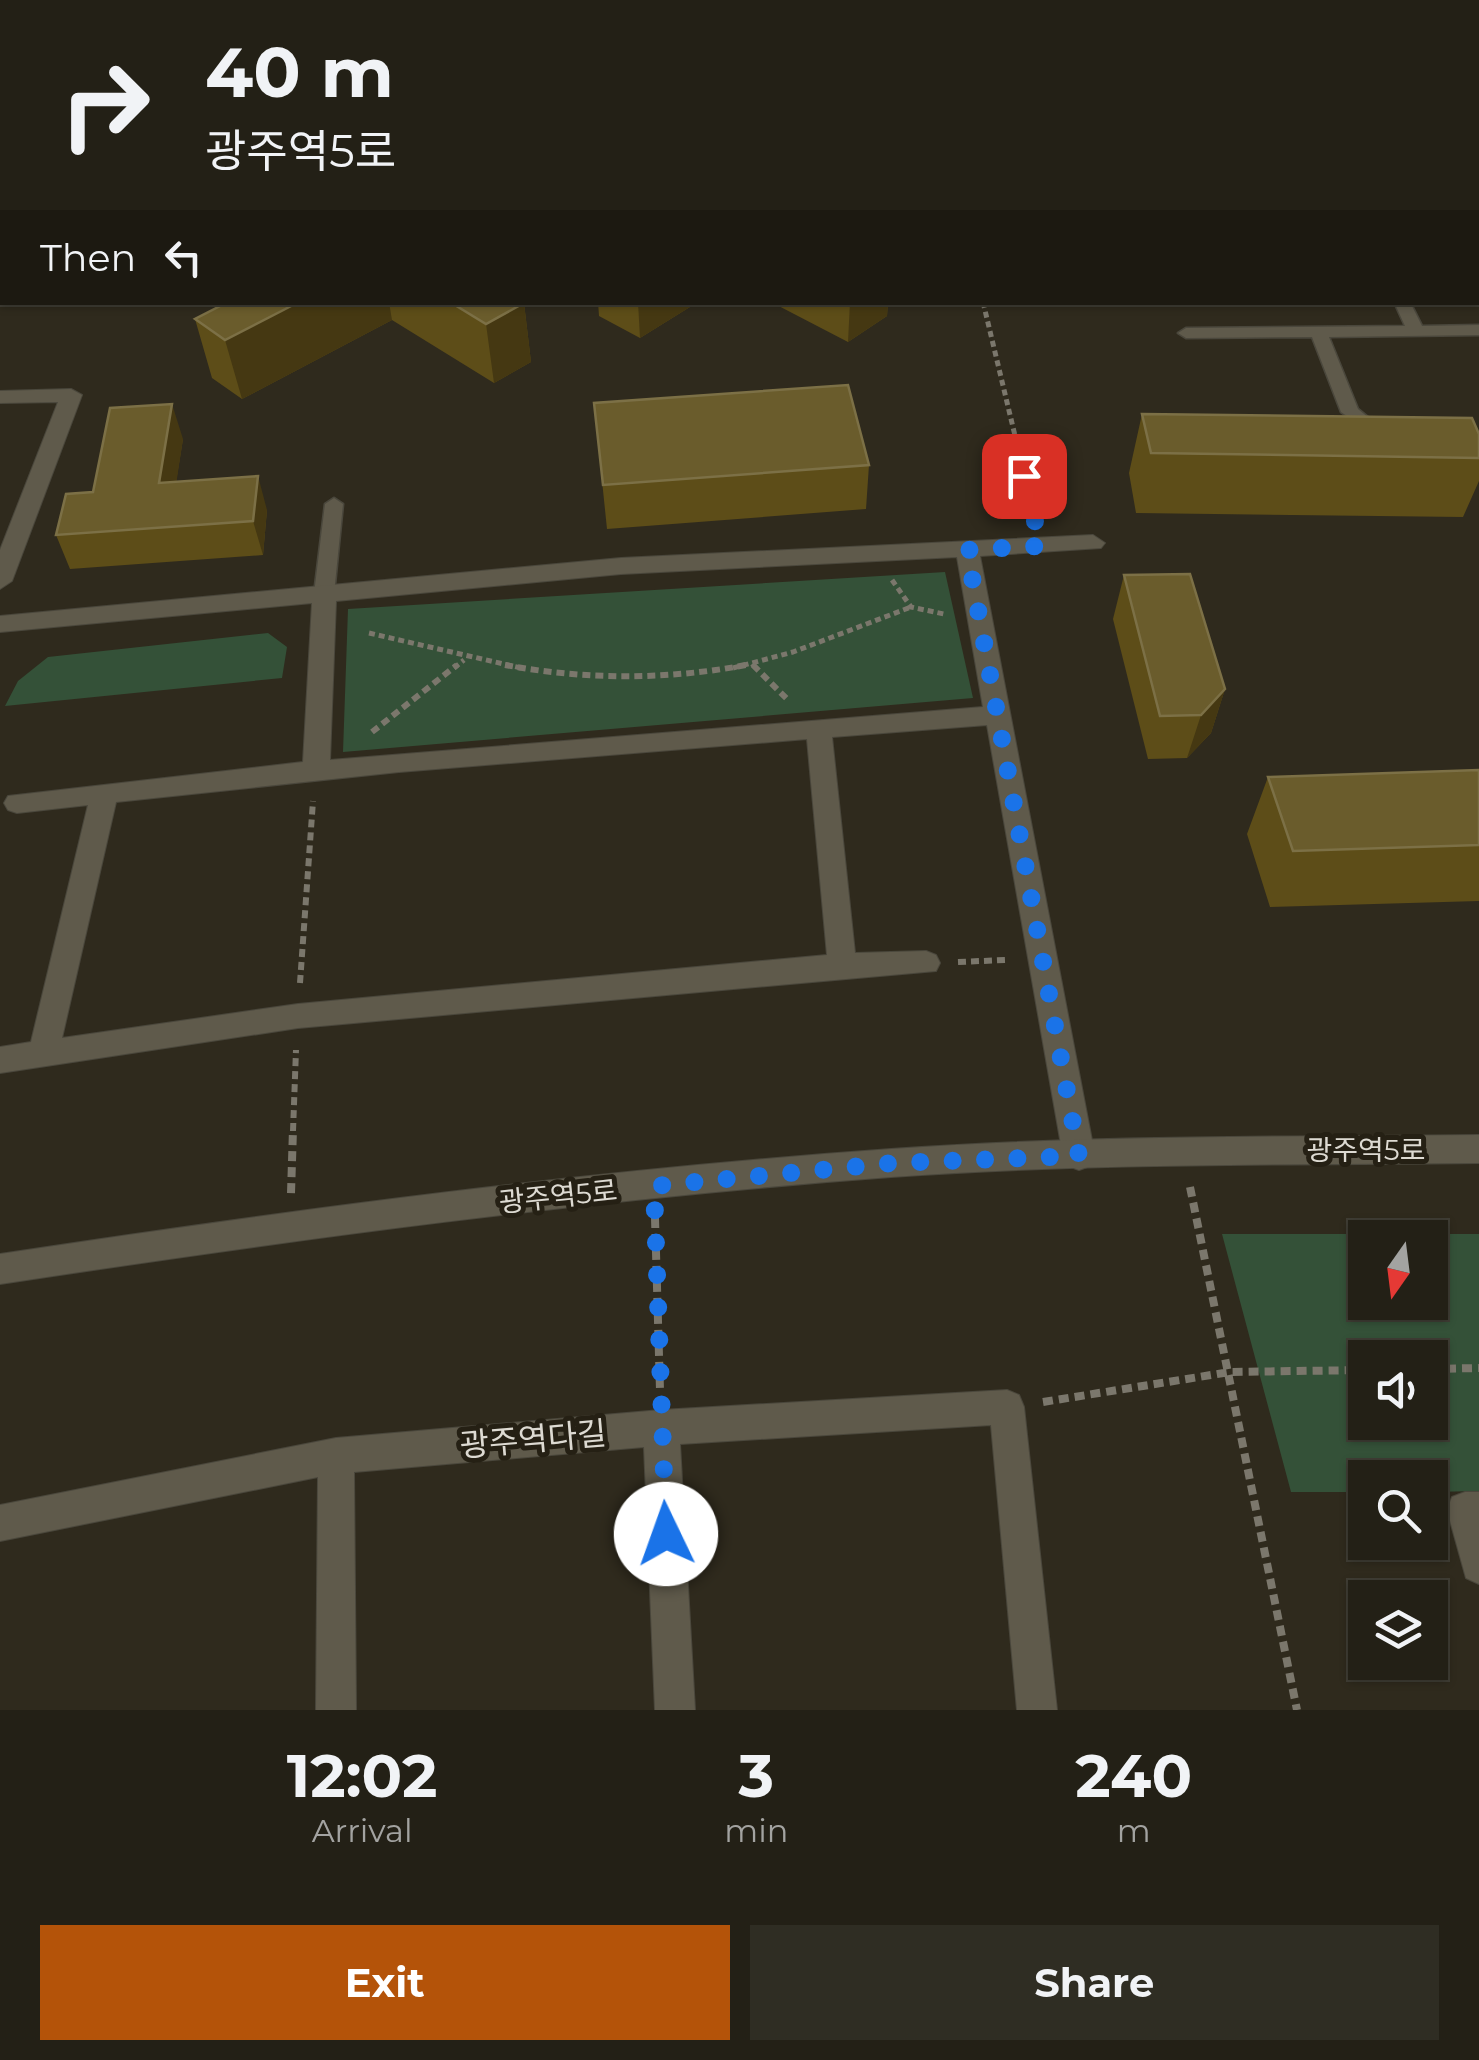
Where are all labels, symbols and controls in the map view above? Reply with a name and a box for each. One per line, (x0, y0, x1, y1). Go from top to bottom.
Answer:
text: 40 m (205, 29, 394, 115)
icon: right (40, 40, 170, 170)
text: 광주역5로 (205, 123, 396, 178)
icon: left (156, 230, 211, 285)
text: Then (40, 234, 136, 281)
pin (982, 434, 1067, 519)
icon: arrive (997, 449, 1052, 504)
street label: 광주역5로 (1307, 1133, 1425, 1167)
street label: 광주역5로 (497, 1173, 619, 1219)
north arrow (1348, 1220, 1448, 1320)
map controls (1348, 1220, 1448, 1680)
button: sound (1348, 1340, 1448, 1440)
street label: 광주역다길 (458, 1413, 608, 1465)
button: search (1348, 1460, 1448, 1560)
position arrow (614, 1482, 718, 1586)
button: layers (1348, 1580, 1448, 1680)
text: 12:02 (287, 1739, 437, 1812)
text: 3 (739, 1739, 774, 1812)
text: 240 (1075, 1739, 1192, 1812)
text: Arrival (312, 1811, 413, 1850)
text: min (724, 1811, 788, 1850)
text: m (1117, 1811, 1151, 1850)
button: Exit (40, 1925, 730, 2040)
button: Share (750, 1925, 1439, 2040)

